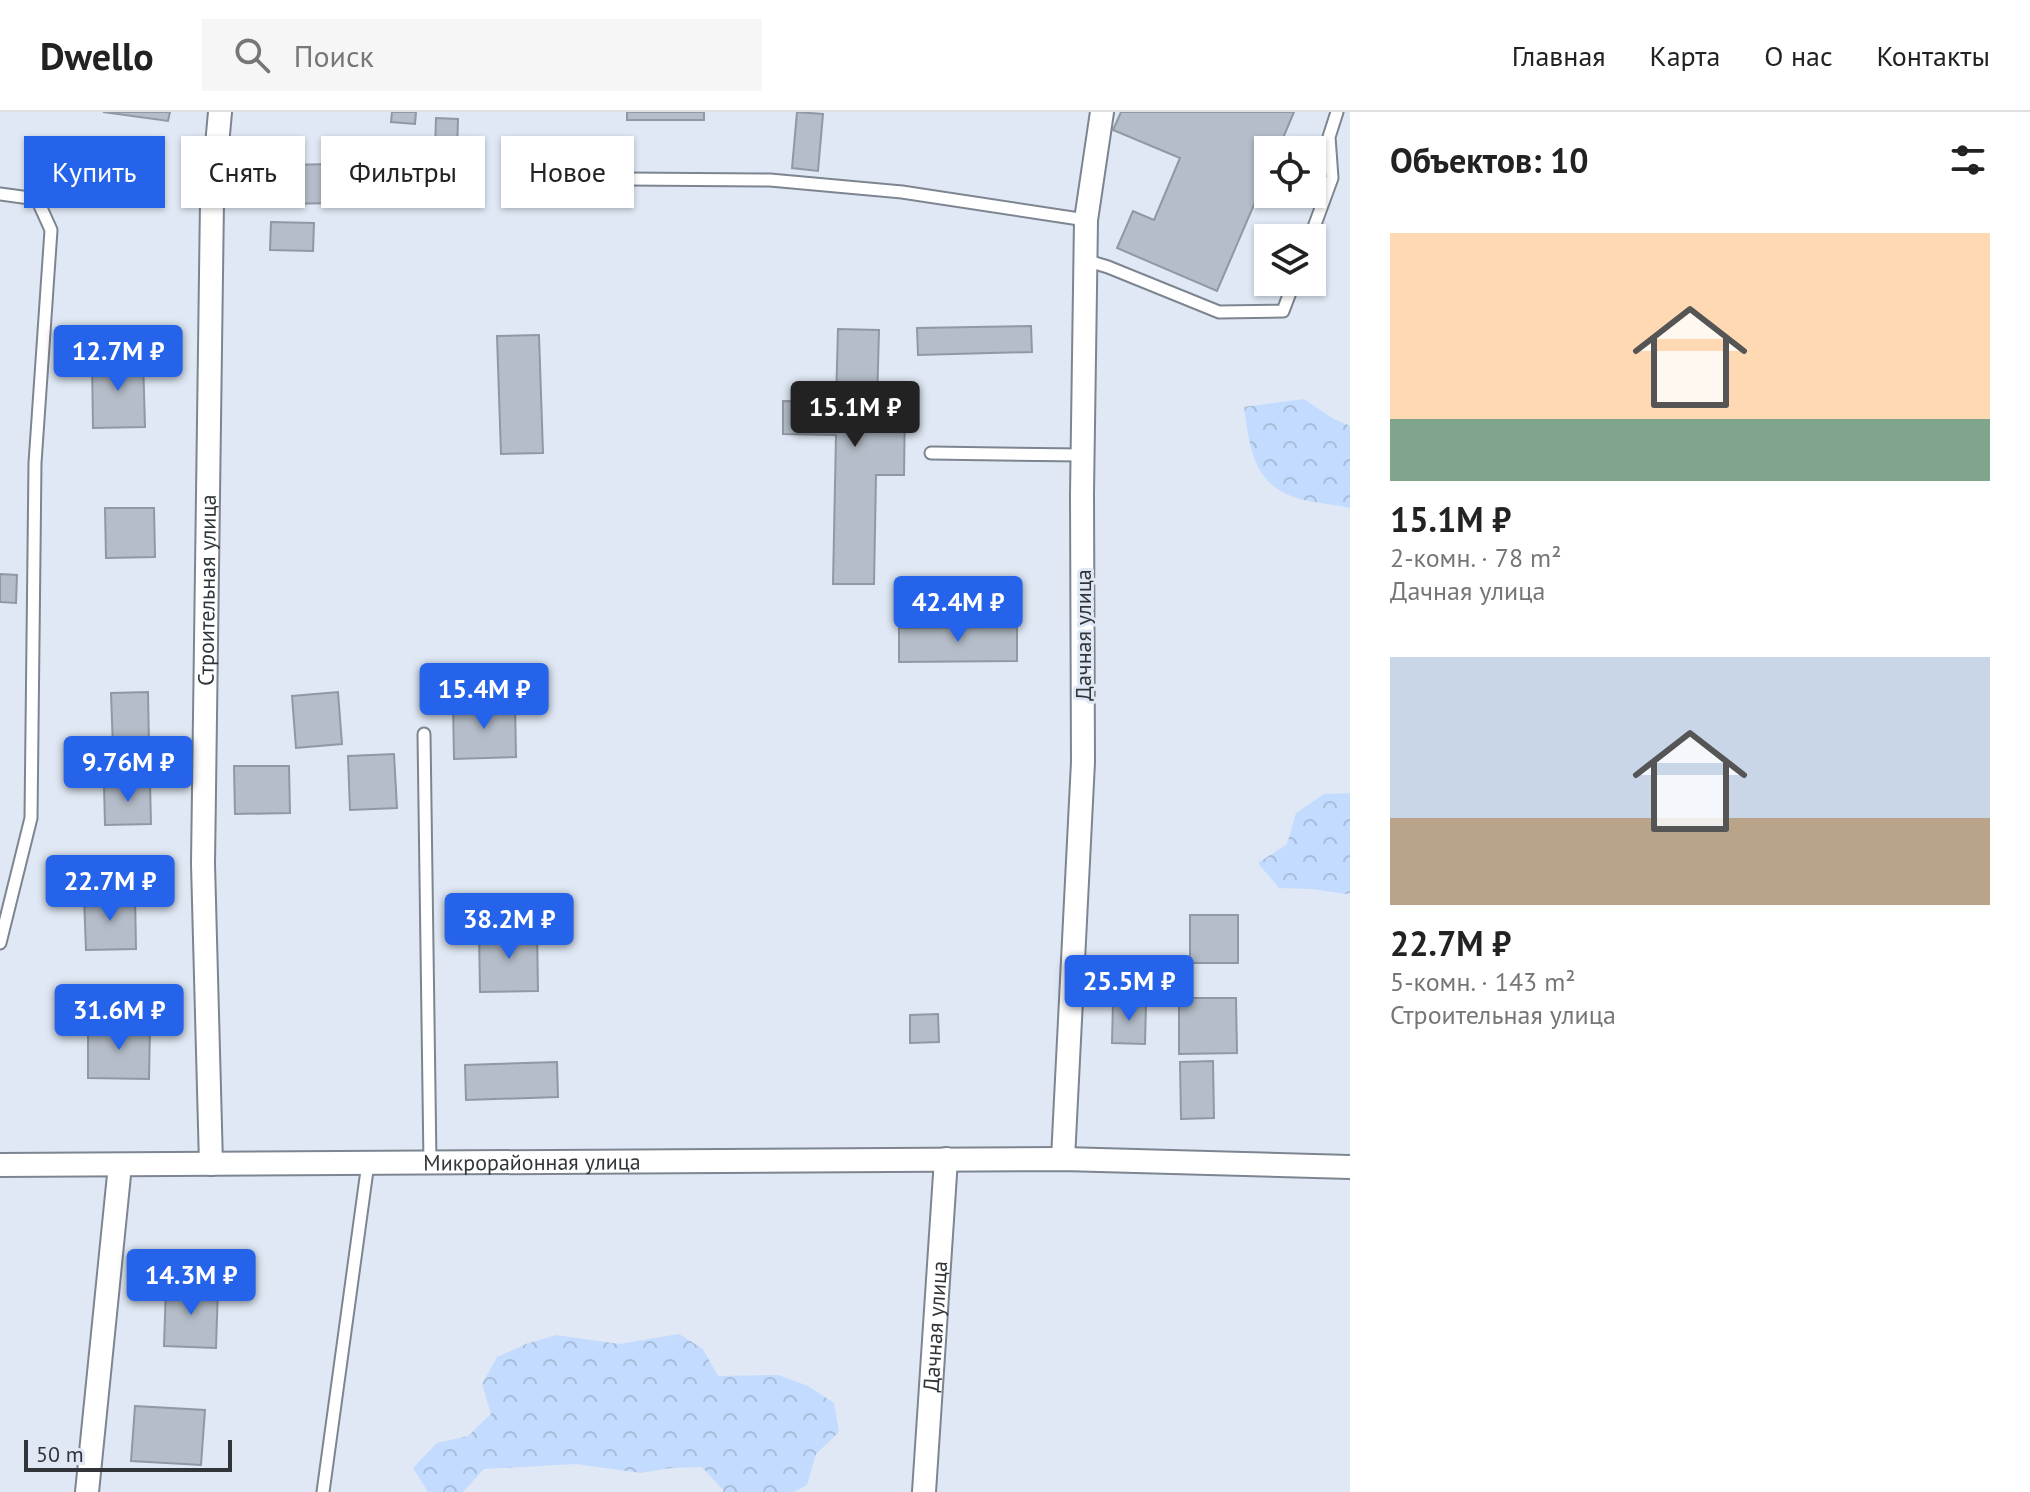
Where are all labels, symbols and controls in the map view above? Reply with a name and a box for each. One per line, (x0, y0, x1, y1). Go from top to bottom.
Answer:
search box (202, 19, 762, 91)
text: Dwello (40, 31, 154, 80)
icon: search (230, 33, 274, 77)
text: Поиск (294, 36, 374, 75)
text: Главная (1512, 37, 1606, 74)
text: Карта (1650, 37, 1720, 74)
text: О нас (1764, 37, 1833, 74)
text: Контакты (1877, 37, 1990, 74)
chip: Купить (24, 136, 165, 208)
chip: Снять (181, 136, 305, 208)
chip: Фильтры (321, 136, 485, 208)
chip: Новое (501, 136, 634, 208)
map controls (1254, 136, 1326, 296)
button: locate (1254, 136, 1326, 208)
text: Объектов: 10 (1390, 138, 1589, 182)
icon: filters (1946, 138, 1990, 182)
button: layers (1254, 224, 1326, 296)
icon: home (1618, 285, 1762, 429)
pin: 12.7M ₽ (44, 325, 192, 393)
text: 12.7M ₽ (72, 334, 164, 367)
pin: 15.1M ₽ (781, 381, 929, 449)
text: 15.1M ₽ (809, 390, 901, 423)
street label: Строительная улица (191, 494, 222, 686)
text: 15.1M ₽ (1390, 497, 1511, 541)
text: 2-комн. · 78 m² (1390, 541, 1561, 574)
street label: Дачная улица (1069, 569, 1097, 701)
text: Дачная улица (1390, 574, 1545, 607)
pin: 42.4M ₽ (884, 576, 1032, 644)
text: 42.4M ₽ (912, 585, 1004, 618)
pin: 15.4M ₽ (410, 663, 558, 731)
text: 15.4M ₽ (438, 672, 530, 705)
icon: home (1618, 709, 1762, 853)
pin: 9.76M ₽ (54, 736, 202, 804)
text: 9.76M ₽ (82, 745, 174, 778)
pin: 22.7M ₽ (36, 855, 184, 923)
text: 22.7M ₽ (64, 864, 156, 897)
pin: 38.2M ₽ (435, 893, 583, 961)
text: 38.2M ₽ (463, 902, 555, 935)
text: 22.7M ₽ (1390, 921, 1511, 965)
pin: 25.5M ₽ (1055, 955, 1203, 1023)
text: 25.5M ₽ (1083, 964, 1175, 997)
text: 5-комн. · 143 m² (1390, 965, 1576, 998)
pin: 31.6M ₽ (45, 984, 193, 1052)
text: 31.6M ₽ (73, 993, 165, 1026)
text: Строительная улица (1390, 998, 1616, 1031)
street label: Микрорайонная улица (423, 1147, 641, 1177)
pin: 14.3M ₽ (117, 1249, 265, 1317)
text: 14.3M ₽ (145, 1258, 237, 1291)
street label: Дачная улица (917, 1260, 953, 1393)
scale bar (24, 1436, 232, 1472)
text: 50 m (36, 1440, 84, 1468)

